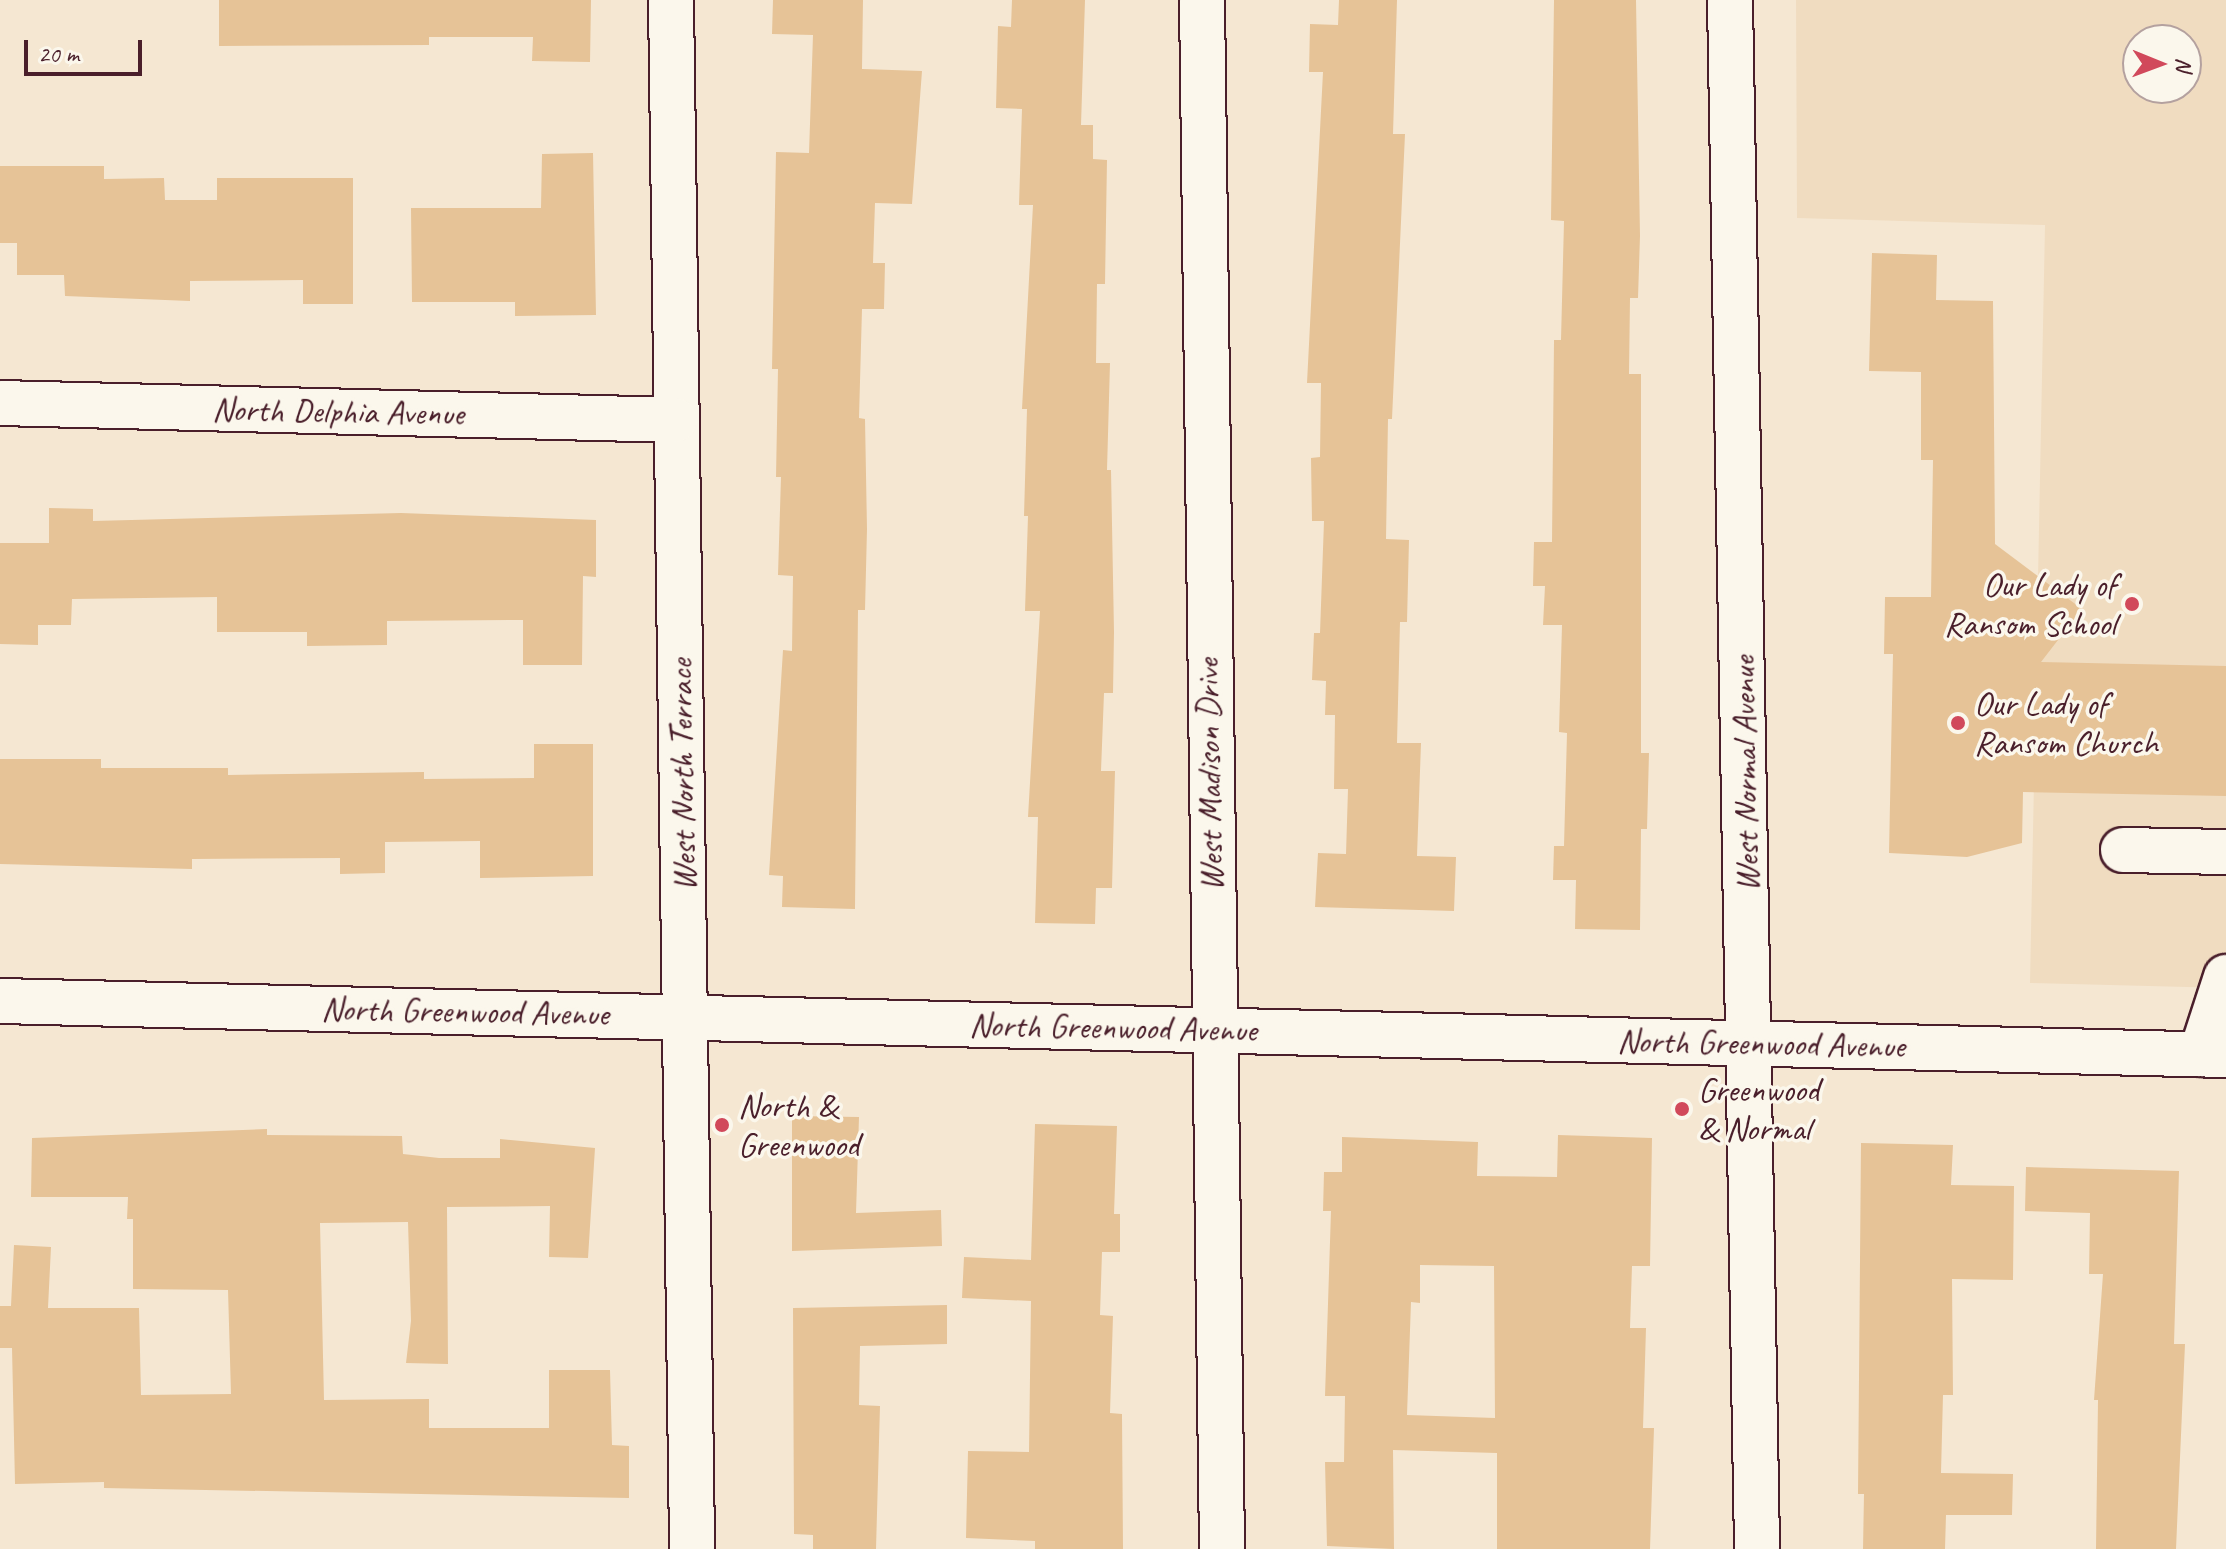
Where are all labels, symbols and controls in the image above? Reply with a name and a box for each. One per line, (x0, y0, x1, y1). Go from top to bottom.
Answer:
scale bar (28, 24, 146, 74)
north arrow (2122, 24, 2202, 104)
text: 20 m (38, 39, 79, 69)
text: N (2170, 57, 2198, 71)
street label: North Delphia Avenue (212, 388, 464, 434)
place label: Our Lady of Ransom School (1944, 564, 2116, 644)
marker: Our Lady of Ransom School (2123, 595, 2141, 613)
street label: West Normal Avenue (1723, 655, 1767, 893)
street label: West Madison Drive (1187, 658, 1231, 892)
street label: West North Terrace (660, 659, 704, 891)
place label: Our Lady of Ransom Church (1974, 683, 2158, 762)
marker: Our Lady of Ransom Church (1949, 714, 1967, 732)
street label: North Greenwood Avenue (321, 988, 609, 1034)
street label: North Greenwood Avenue (969, 1004, 1257, 1050)
street label: North Greenwood Avenue (1617, 1020, 1905, 1066)
place label: Greenwood & Normal (1698, 1069, 1819, 1148)
place label: North & Greenwood (738, 1085, 859, 1164)
marker: Greenwood & Normal (1673, 1100, 1691, 1118)
marker: North & Greenwood (713, 1116, 731, 1134)

